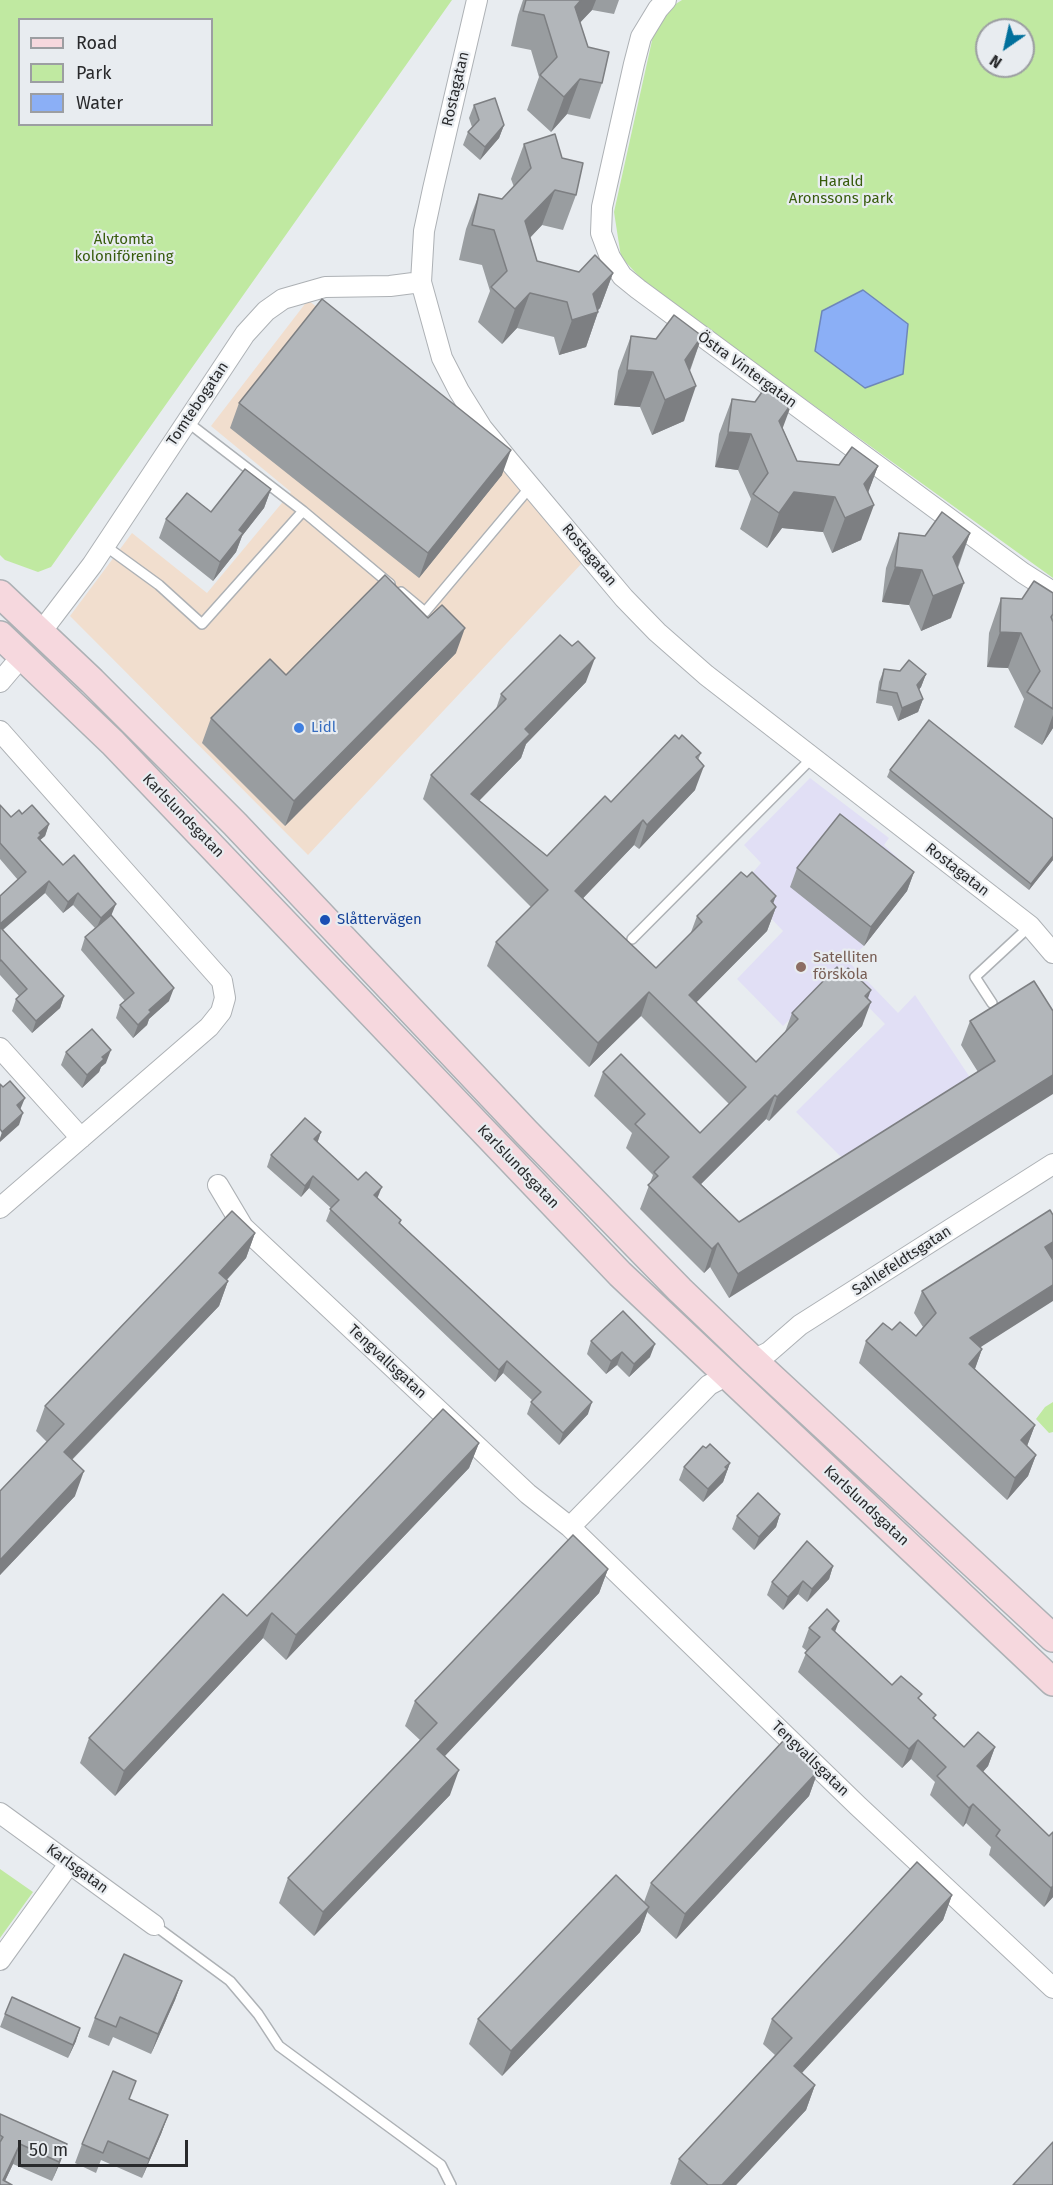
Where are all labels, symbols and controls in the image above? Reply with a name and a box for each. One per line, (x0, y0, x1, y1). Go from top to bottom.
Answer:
legend (18, 18, 213, 126)
north arrow (975, 18, 1035, 78)
text: Road (76, 32, 118, 54)
street label: Rostagatan (439, 50, 473, 128)
text: N (986, 51, 1005, 73)
text: Park (76, 62, 111, 84)
text: Water (76, 92, 123, 114)
park label: Harald Aronssons park (789, 173, 893, 208)
park label: Älvtomta koloniförening (74, 231, 174, 266)
street label: Östra Vintergatan (694, 328, 800, 412)
street label: Tomtebogatan (163, 359, 233, 449)
street label: Rostagatan (558, 520, 620, 590)
place label: Lidl (311, 719, 336, 737)
marker: Lidl (292, 721, 306, 735)
street label: Karlslundsgatan (138, 770, 228, 862)
street label: Rostagatan (922, 840, 992, 900)
place label: Slåttervägen (337, 911, 422, 929)
marker: Slåttervägen (318, 913, 332, 927)
place label: Satelliten förskola (813, 949, 878, 984)
marker: Satelliten förskola (794, 960, 808, 974)
street label: Karlslundsgatan (473, 1121, 563, 1213)
street label: Sahlefeldtsgatan (849, 1222, 955, 1300)
street label: Tengvallsgatan (344, 1321, 430, 1403)
street label: Karlslundsgatan (820, 1462, 912, 1550)
street label: Tengvallsgatan (768, 1718, 852, 1800)
street label: Karlsgatan (43, 1841, 111, 1897)
scale bar (21, 2128, 190, 2166)
text: 50 m (29, 2139, 68, 2161)

